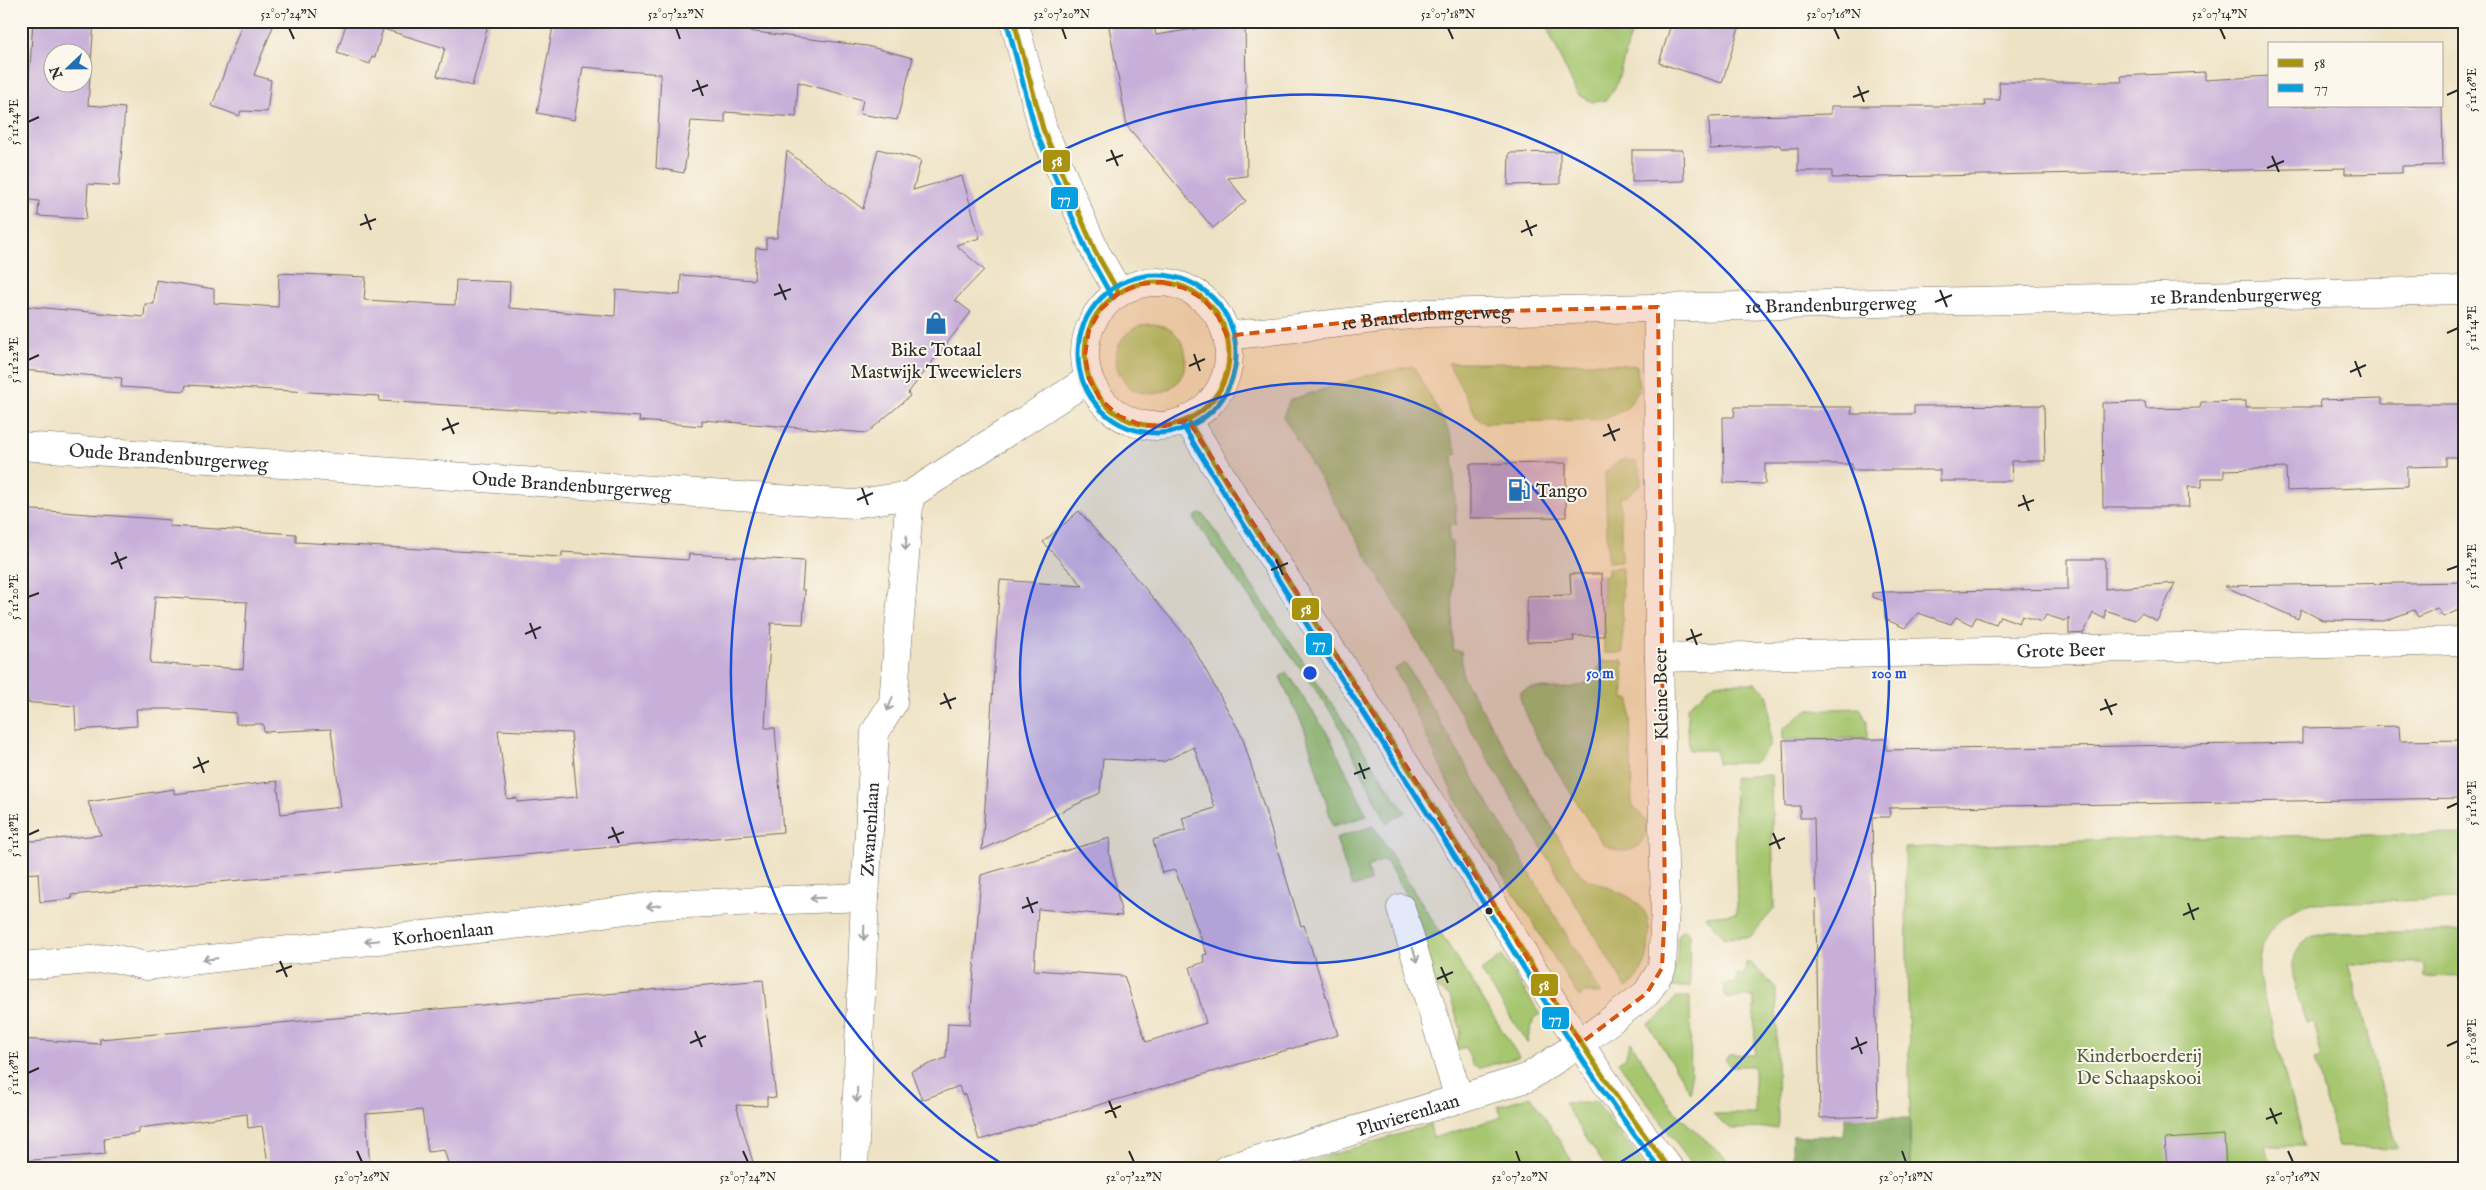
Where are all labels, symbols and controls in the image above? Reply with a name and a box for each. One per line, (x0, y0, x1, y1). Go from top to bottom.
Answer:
text: 52°07'24"N (261, 7, 318, 22)
text: 52°07'22"N (648, 7, 705, 22)
text: 52°07'20"N (1034, 7, 1091, 22)
text: 52°07'18"N (1421, 7, 1476, 22)
text: 52°07'16"N (1807, 7, 1862, 22)
text: 52°07'14"N (2192, 7, 2248, 22)
north arrow (42, 42, 92, 92)
legend (2268, 42, 2444, 108)
text: 58 (2314, 54, 2325, 73)
text: N (46, 64, 68, 82)
text: 5°11'16"E (2465, 68, 2480, 112)
text: 77 (2314, 78, 2328, 97)
text: 5°11'24"E (7, 99, 22, 145)
line badge: 58 (1042, 149, 1071, 173)
text: 58 (1052, 153, 1063, 171)
line badge: 77 (1050, 186, 1079, 210)
text: 77 (1057, 190, 1071, 208)
street label: 1e Brandenburgerweg (2150, 283, 2322, 311)
street label: 1e Brandenburgerweg (1745, 292, 1917, 320)
street label: 1e Brandenburgerweg (1339, 301, 1512, 337)
text: 5°11'14"E (2465, 305, 2480, 351)
shop icon: Bike Totaal Mastwijk Tweewielers (923, 310, 949, 336)
text: 5°11'22"E (7, 337, 22, 383)
place label: Bike Totaal Mastwijk Tweewielers (850, 339, 1022, 385)
street label: Oude Brandenburgerweg (68, 439, 270, 477)
street label: Oude Brandenburgerweg (471, 467, 673, 505)
fuel station icon: Tango (1506, 477, 1532, 503)
place label: Tango (1536, 480, 1587, 504)
one-way arrow (901, 535, 911, 551)
text: 5°11'12"E (2465, 544, 2480, 588)
text: 5°11'20"E (7, 574, 22, 620)
line badge: 58 (1291, 597, 1320, 621)
text: 58 (1301, 601, 1312, 619)
line badge: 77 (1305, 632, 1333, 656)
text: 77 (1312, 635, 1326, 653)
street label: Grote Beer (2016, 639, 2106, 664)
street label: Kleine Beer (1649, 647, 1675, 740)
centre of rings (1301, 664, 1319, 682)
text: 50 m (1586, 664, 1614, 683)
text: 100 m (1871, 664, 1907, 683)
one-way arrow (885, 697, 894, 712)
text: 5°11'10"E (2465, 781, 2480, 825)
street label: Zwanenlaan (856, 782, 886, 877)
text: 5°11'18"E (7, 813, 22, 857)
one-way arrow (809, 894, 825, 903)
one-way arrow (647, 901, 663, 911)
unlabelled marker (1484, 906, 1494, 916)
street label: Korhoenlaan (391, 917, 495, 952)
one-way arrow (859, 924, 869, 940)
one-way arrow (364, 936, 380, 946)
one-way arrow (1411, 946, 1421, 962)
one-way arrow (202, 954, 218, 964)
line badge: 58 (1530, 973, 1559, 997)
text: 58 (1539, 977, 1550, 995)
line badge: 77 (1541, 1006, 1570, 1030)
text: 77 (1548, 1010, 1562, 1028)
text: 5°11'08"E (2465, 1018, 2480, 1064)
park label: Kinderboerderij De Schaapskooi (2076, 1045, 2202, 1091)
text: 5°11'16"E (7, 1051, 22, 1095)
one-way arrow (853, 1087, 862, 1103)
street label: Pluvierenlaan (1354, 1089, 1463, 1143)
text: 52°07'26"N (334, 1170, 390, 1185)
text: 52°07'24"N (720, 1170, 777, 1185)
text: 52°07'22"N (1106, 1170, 1163, 1185)
text: 52°07'20"N (1492, 1170, 1549, 1185)
text: 52°07'18"N (1879, 1170, 1934, 1185)
text: 52°07'16"N (2266, 1170, 2321, 1185)

